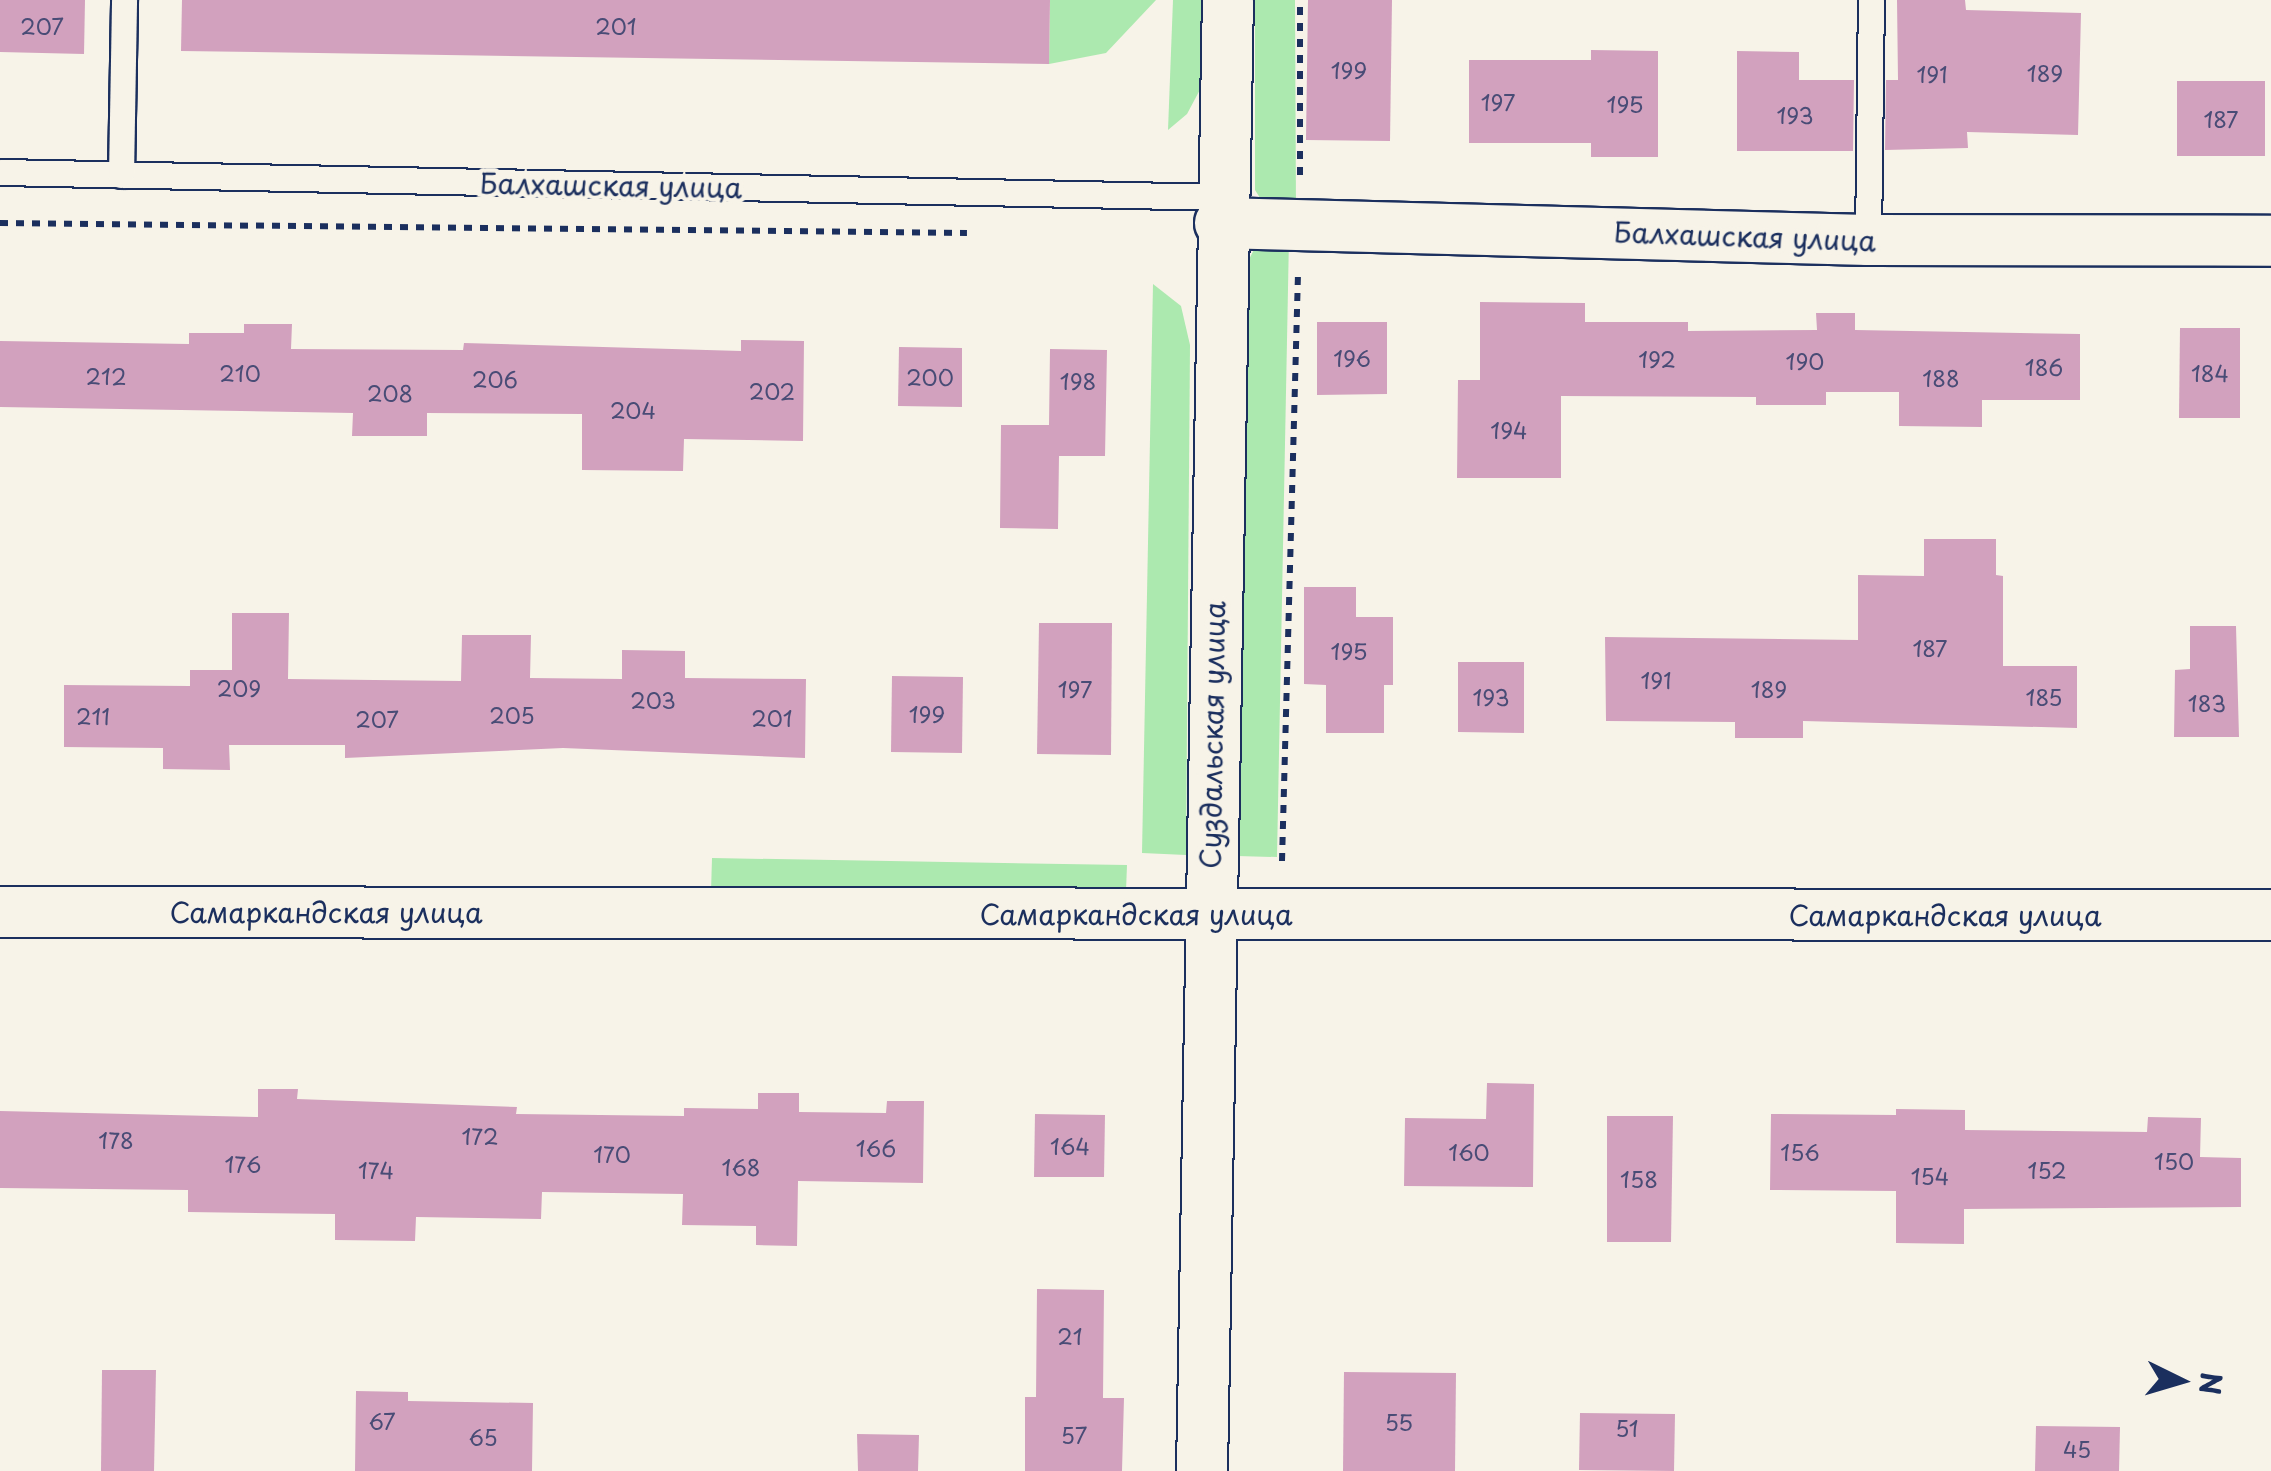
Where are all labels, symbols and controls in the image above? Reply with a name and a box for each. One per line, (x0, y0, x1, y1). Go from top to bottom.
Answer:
house number: 207 (20, 13, 64, 39)
house number: 201 (595, 13, 637, 39)
house number: 199 (1331, 57, 1367, 83)
house number: 189 (2027, 60, 2063, 86)
house number: 191 (1916, 61, 1948, 87)
house number: 197 (1481, 89, 1515, 115)
house number: 195 (1607, 91, 1643, 117)
house number: 193 (1776, 102, 1814, 128)
house number: 187 (2203, 106, 2239, 132)
street label: Балхашская улица (479, 166, 743, 204)
street label: Балхашская улица (1613, 215, 1877, 257)
house number: 196 (1333, 345, 1371, 371)
house number: 192 (1638, 346, 1676, 372)
house number: 190 (1786, 348, 1824, 374)
house number: 186 (2025, 354, 2063, 380)
house number: 210 (219, 360, 261, 386)
house number: 184 (2191, 360, 2229, 386)
house number: 212 (85, 363, 127, 389)
house number: 200 (906, 364, 954, 390)
house number: 188 (1922, 365, 1960, 391)
house number: 206 (472, 366, 518, 392)
house number: 198 (1060, 368, 1096, 394)
house number: 202 (749, 378, 795, 404)
house number: 208 (367, 380, 413, 406)
house number: 204 (610, 397, 656, 423)
house number: 194 (1490, 417, 1528, 443)
street label: Суздальская улица (1193, 600, 1231, 870)
house number: 187 (1912, 635, 1948, 661)
house number: 195 (1331, 638, 1367, 664)
house number: 191 (1640, 667, 1672, 693)
house number: 209 (217, 675, 261, 701)
house number: 197 (1058, 676, 1092, 702)
house number: 189 (1751, 676, 1787, 702)
house number: 193 (1472, 684, 1510, 710)
house number: 185 (2026, 684, 2062, 710)
house number: 203 (630, 687, 676, 713)
house number: 183 (2188, 690, 2226, 716)
house number: 199 (909, 701, 945, 727)
house number: 205 (489, 702, 535, 728)
house number: 211 (76, 703, 110, 729)
house number: 201 (751, 705, 793, 731)
house number: 207 (355, 706, 399, 732)
street label: Самаркандская улица (169, 895, 483, 929)
street label: Самаркандская улица (979, 897, 1293, 931)
street label: Самаркандская улица (1788, 898, 2102, 932)
house number: 172 (461, 1123, 499, 1149)
house number: 178 (98, 1127, 134, 1153)
house number: 164 (1050, 1133, 1090, 1159)
house number: 166 (856, 1135, 896, 1161)
house number: 160 (1448, 1139, 1490, 1165)
house number: 156 (1780, 1139, 1820, 1165)
house number: 170 (593, 1141, 631, 1167)
house number: 150 (2154, 1148, 2194, 1174)
house number: 176 (224, 1151, 262, 1177)
house number: 168 (722, 1154, 760, 1180)
house number: 174 (358, 1157, 394, 1183)
house number: 152 (2028, 1157, 2066, 1183)
house number: 154 (1911, 1163, 1949, 1189)
house number: 158 (1620, 1166, 1658, 1192)
house number: 21 (1057, 1323, 1083, 1349)
north arrow (2131, 1331, 2231, 1431)
text: N (2189, 1371, 2234, 1397)
house number: 67 (369, 1408, 395, 1434)
house number: 55 (1385, 1409, 1413, 1435)
house number: 51 (1615, 1415, 1639, 1441)
house number: 57 (1061, 1422, 1087, 1448)
house number: 65 (468, 1424, 498, 1450)
house number: 45 (2063, 1436, 2091, 1462)

